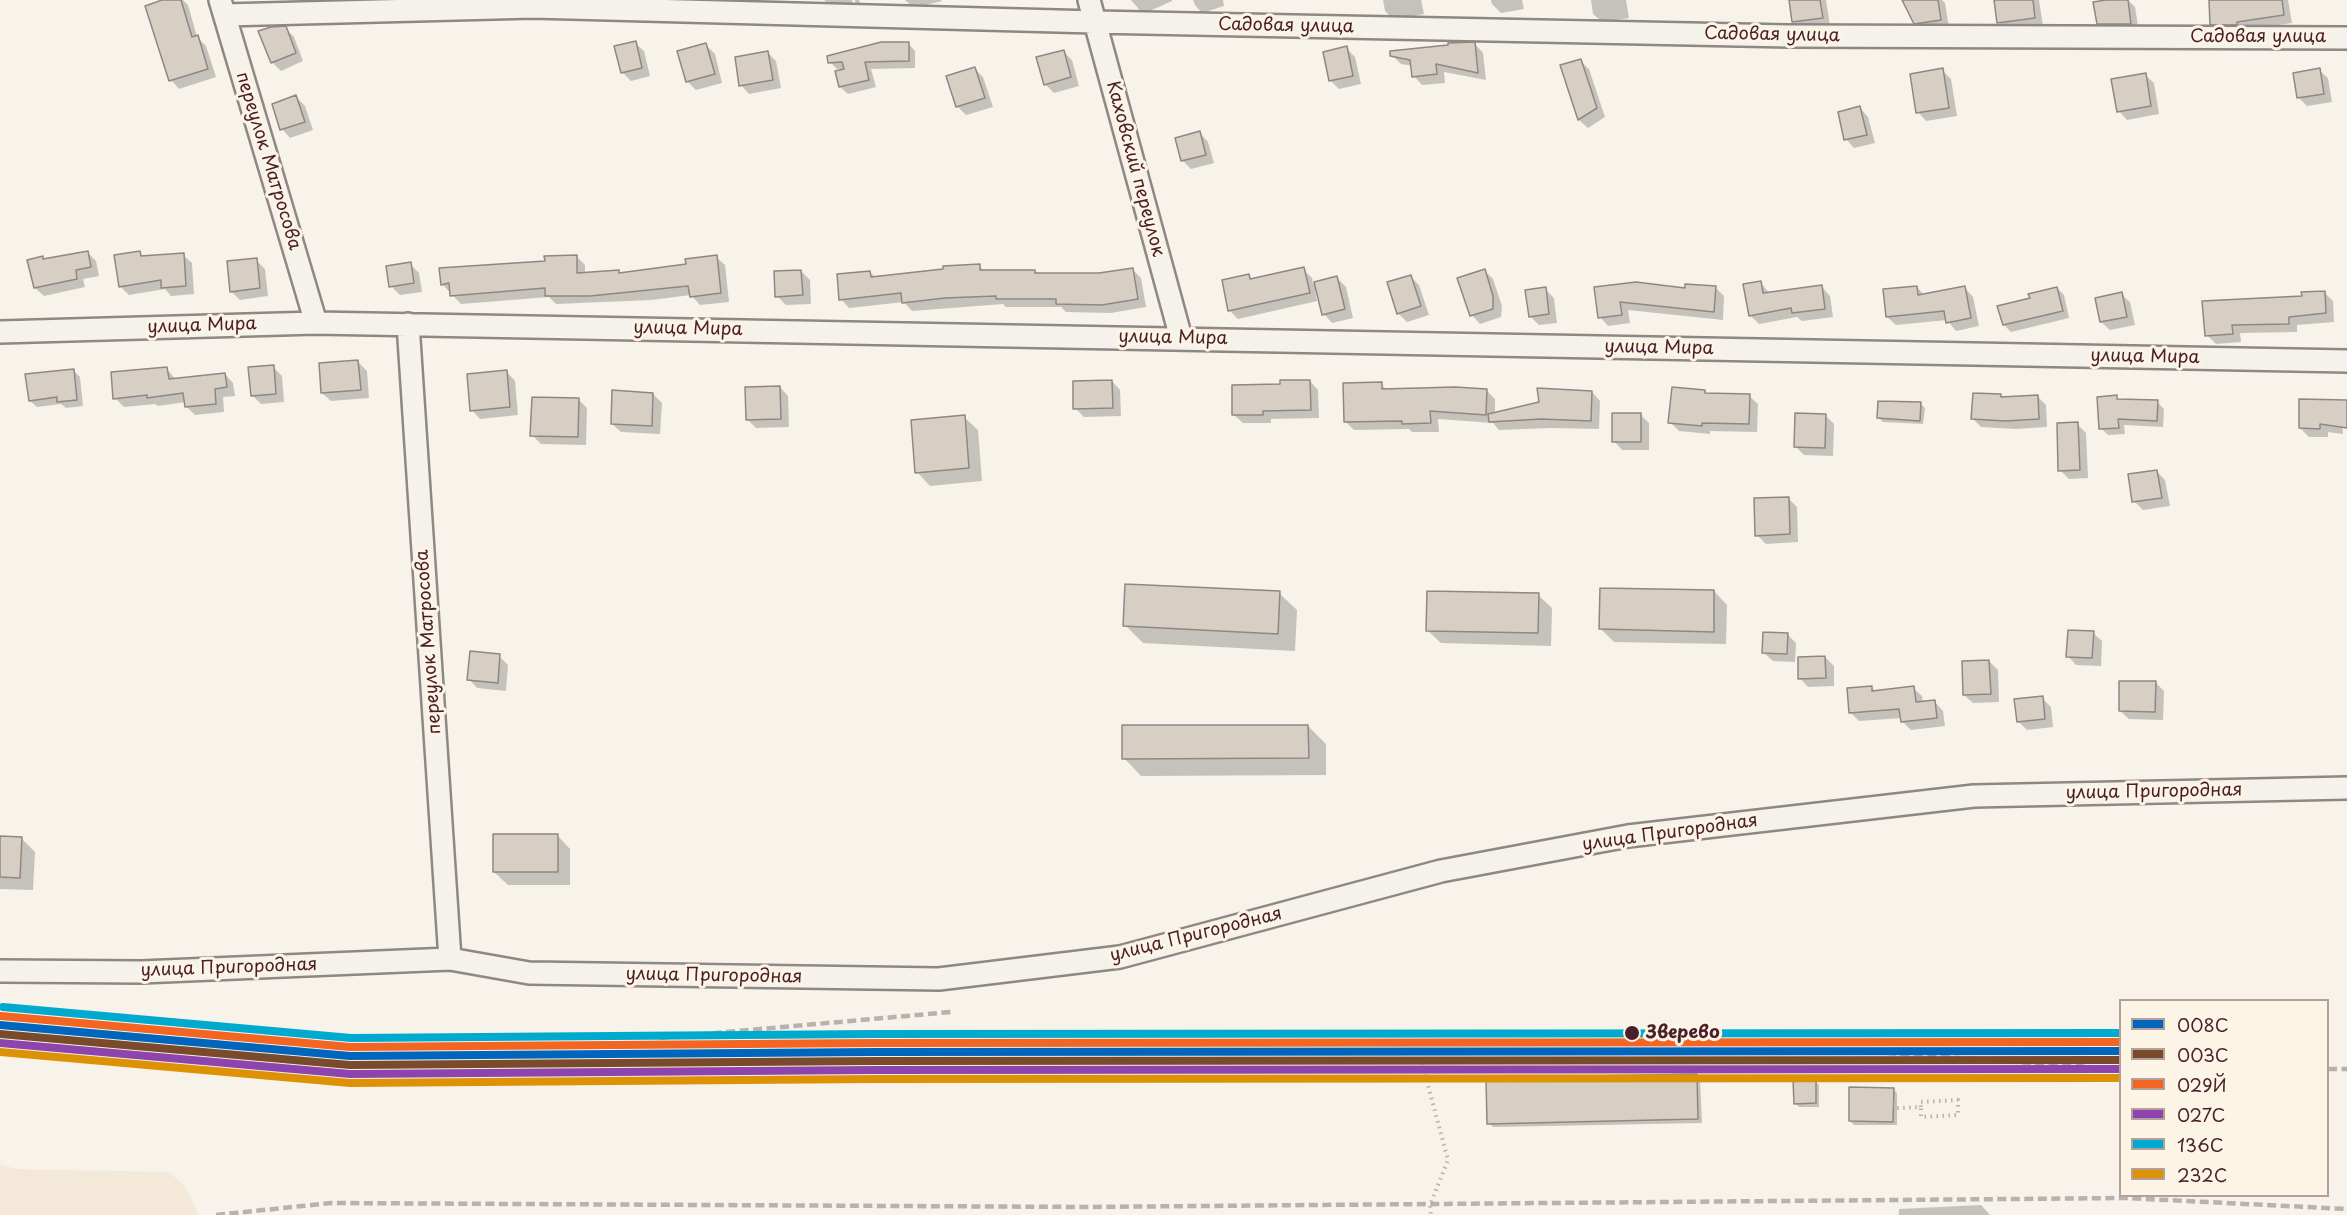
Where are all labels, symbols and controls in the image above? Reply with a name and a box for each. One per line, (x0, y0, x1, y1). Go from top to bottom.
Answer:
street label: Садовая улица (1218, 14, 1354, 38)
street label: Садовая улица (1704, 23, 1840, 47)
street label: Садовая улица (2190, 26, 2326, 48)
street label: переулок Матросова (231, 69, 305, 253)
street label: Каховский переулок (1101, 79, 1169, 259)
street label: улица Мира (147, 313, 257, 339)
street label: улица Мира (633, 317, 743, 341)
street label: улица Мира (1118, 326, 1228, 350)
street label: улица Мира (1604, 336, 1714, 360)
street label: улица Мира (2090, 345, 2200, 369)
street label: переулок Матросова (412, 549, 446, 735)
street label: улица Пригородная (2065, 780, 2243, 804)
street label: улица Пригородная (1581, 810, 1759, 856)
street label: улица Пригородная (1108, 903, 1284, 967)
street label: улица Пригородная (140, 954, 318, 982)
street label: улица Пригородная (625, 964, 803, 988)
legend (2119, 999, 2329, 1197)
text: 008С (2177, 1011, 2229, 1038)
place label: Зверево (1646, 1022, 1720, 1044)
marker: Зверево (1623, 1024, 1641, 1042)
text: 003С (2177, 1041, 2229, 1068)
text: 029Й (2177, 1071, 2227, 1098)
text: 027С (2177, 1101, 2225, 1128)
text: 136С (2177, 1131, 2224, 1158)
text: 232C (2177, 1161, 2227, 1188)

